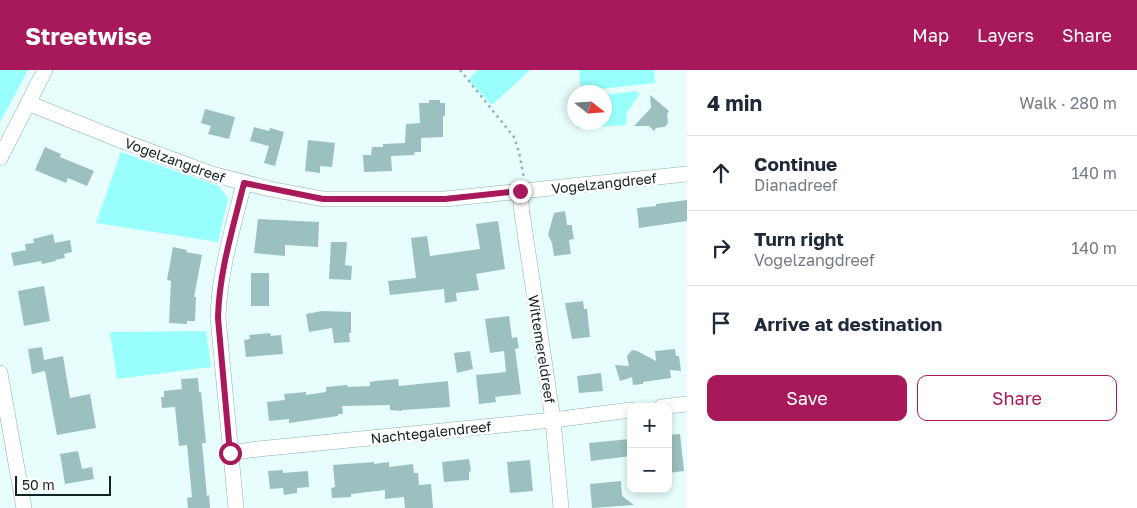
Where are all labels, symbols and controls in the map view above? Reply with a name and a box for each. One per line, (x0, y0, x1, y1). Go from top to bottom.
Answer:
text: Streetwise (25, 21, 152, 50)
text: Map (912, 24, 949, 46)
text: Layers (977, 24, 1034, 46)
text: Share (1062, 24, 1112, 46)
north arrow (567, 85, 612, 130)
text: 4 min (707, 90, 762, 116)
text: Walk · 280 m (1019, 93, 1117, 113)
street label: Vogelzangdreef (122, 134, 228, 186)
text: Continue (754, 152, 837, 175)
icon: ahead (707, 159, 735, 187)
text: 140 m (1071, 163, 1117, 183)
street label: Vogelzangdreef (551, 169, 657, 197)
text: Dianadreef (754, 175, 838, 195)
route end (509, 180, 532, 203)
text: Turn right (754, 227, 844, 250)
icon: right (707, 234, 735, 262)
text: 140 m (1071, 238, 1117, 258)
text: Vogelzangdreef (754, 250, 875, 270)
street label: Wittemereldreef (525, 293, 559, 405)
icon: arrive (707, 309, 735, 337)
text: Arrive at destination (754, 312, 942, 335)
button: Save (707, 375, 907, 421)
button: Share (917, 375, 1117, 421)
map controls (627, 403, 672, 493)
button: + (627, 403, 672, 448)
street label: Nachtegalendreef (370, 417, 492, 447)
route start (219, 442, 242, 465)
button: − (627, 448, 672, 493)
scale bar (15, 473, 111, 496)
text: 50 m (22, 476, 55, 493)

